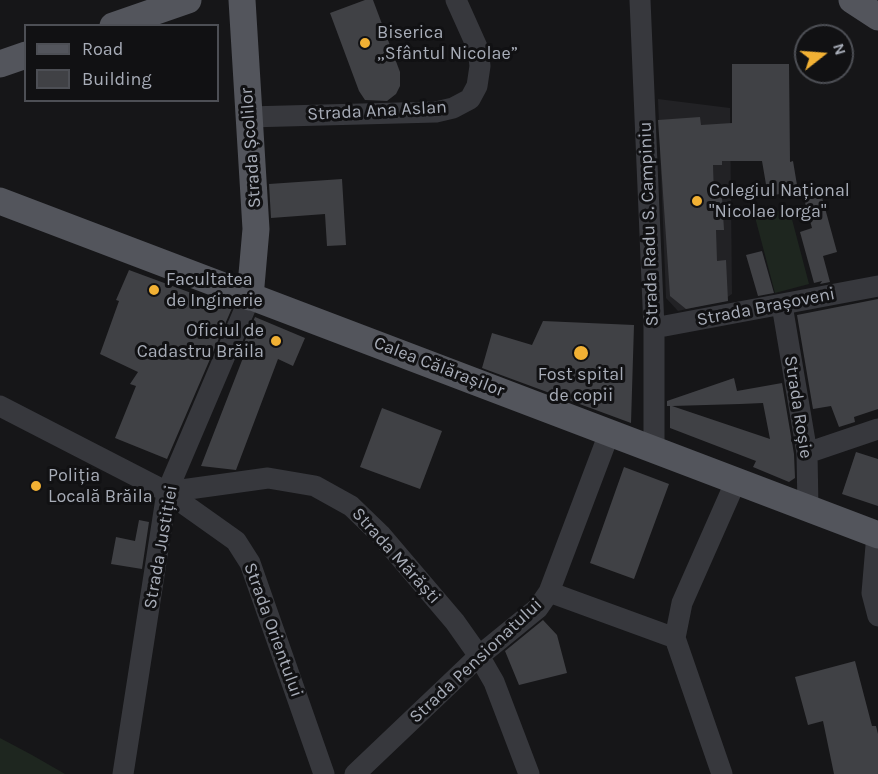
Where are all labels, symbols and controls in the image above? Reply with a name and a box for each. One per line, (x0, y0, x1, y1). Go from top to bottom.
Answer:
place label: Biserica „Sfântul Nicolae” (377, 22, 518, 64)
legend (24, 24, 219, 102)
north arrow (794, 24, 854, 84)
marker: Biserica „Sfântul Nicolae” (358, 36, 372, 50)
text: Road (82, 38, 123, 60)
text: N (829, 41, 851, 57)
text: Building (82, 68, 152, 90)
street label: Strada Școlilor (236, 87, 266, 209)
street label: Strada Ana Aslan (307, 97, 447, 125)
street label: Strada Radu S. Campiniu (635, 121, 663, 327)
place label: Colegiul Național "Nicolae Iorga" (709, 180, 850, 222)
marker: Colegiul Național "Nicolae Iorga" (690, 194, 704, 208)
place label: Facultatea de Inginerie (166, 269, 263, 312)
marker: Facultatea de Inginerie (147, 283, 161, 297)
street label: Strada Brașoveni (695, 283, 837, 331)
place label: Oficiul de Cadastru Brăila (137, 320, 264, 362)
street label: Calea Călărașilor (371, 332, 507, 402)
marker: Oficiul de Cadastru Brăila (269, 334, 283, 348)
marker: Fost spital de copii (572, 344, 590, 362)
street label: Strada Roșie (779, 354, 817, 460)
place label: Fost spital de copii (538, 364, 624, 406)
place label: Poliția Locală Brăila (48, 465, 153, 508)
marker: Poliția Locală Brăila (29, 479, 43, 493)
street label: Strada Justiției (139, 483, 183, 611)
street label: Strada Mărăști (347, 503, 445, 609)
street label: Strada Orientului (239, 560, 307, 700)
street label: Strada Pensionatului (405, 594, 547, 728)

